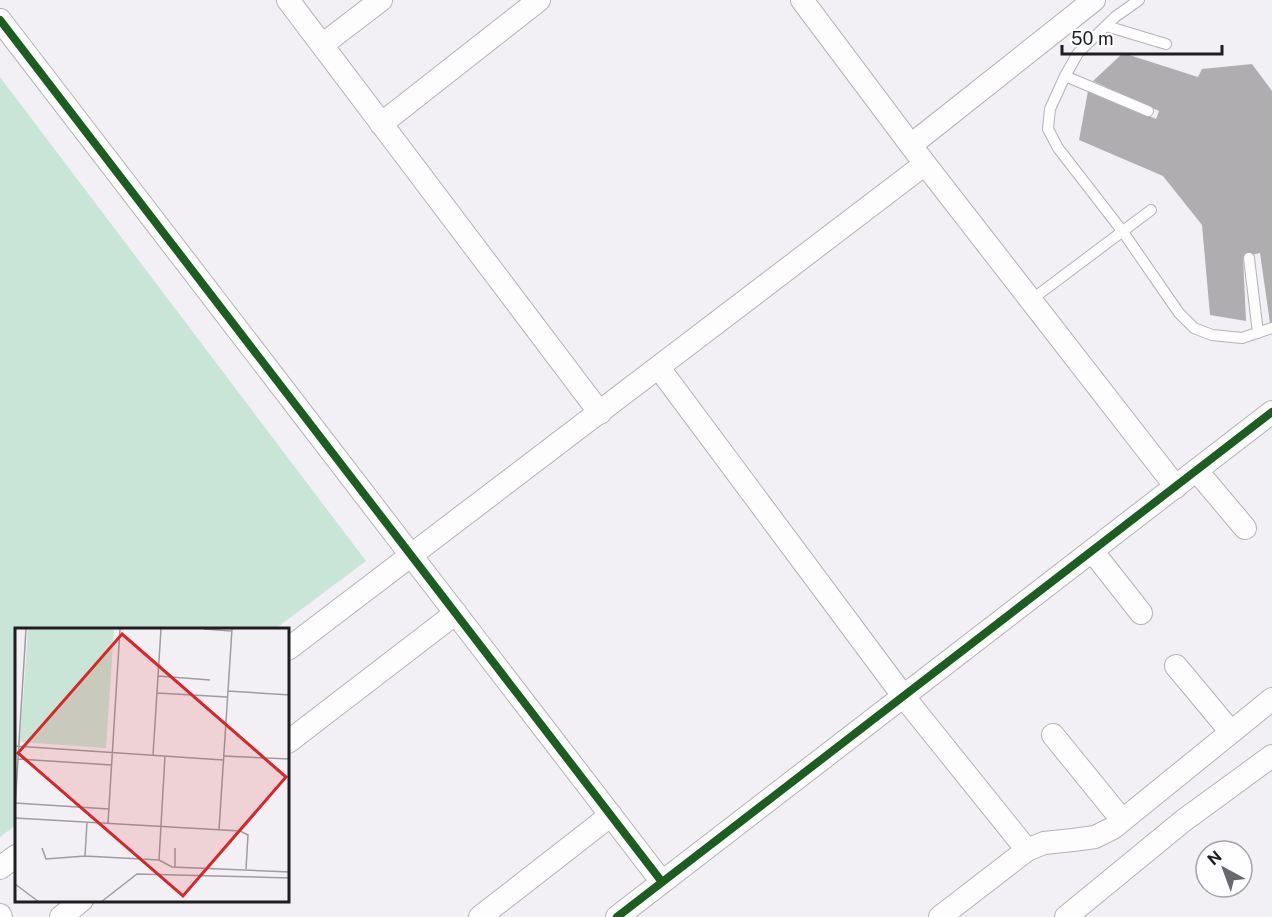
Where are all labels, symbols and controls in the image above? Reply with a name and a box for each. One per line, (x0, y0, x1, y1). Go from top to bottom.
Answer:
scale bar (1062, 18, 1222, 56)
text: 50 m (1071, 28, 1114, 49)
inset map (15, 628, 290, 902)
north arrow (1194, 839, 1254, 899)
text: N (1204, 847, 1225, 869)

